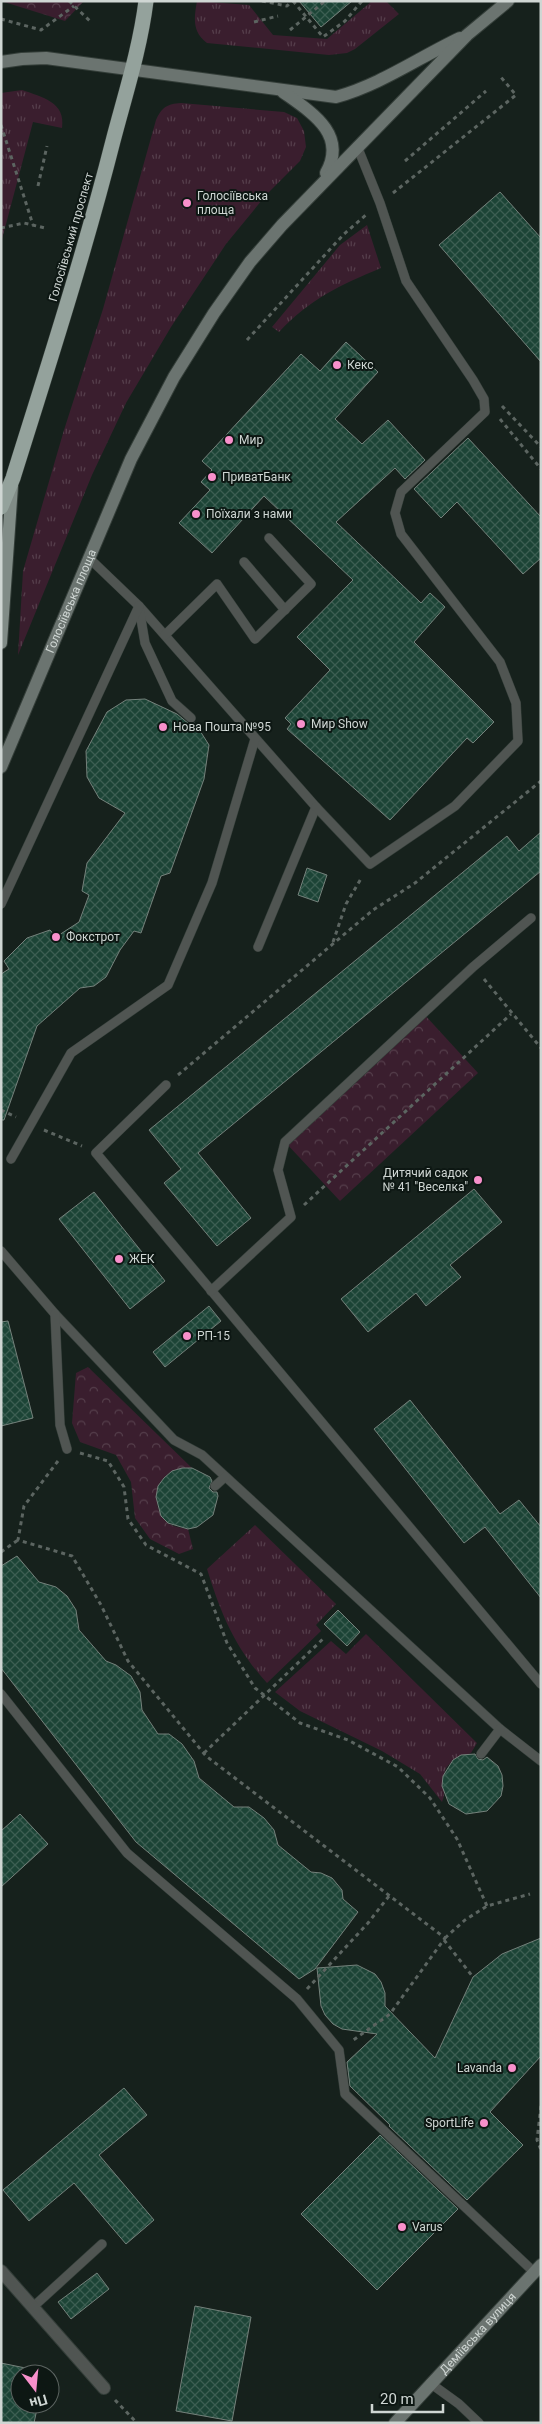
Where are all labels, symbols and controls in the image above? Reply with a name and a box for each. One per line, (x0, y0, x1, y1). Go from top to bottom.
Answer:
street label: Голосіївський проспект (46, 171, 96, 303)
place label: Голосіївська площа (197, 189, 268, 217)
marker: Голосіївська площа (181, 197, 193, 209)
place label: Кекс (347, 358, 374, 372)
marker: Кекс (331, 359, 343, 371)
place label: Мир (239, 433, 263, 447)
marker: Мир (223, 434, 235, 446)
place label: ПриватБанк (222, 470, 291, 484)
marker: ПриватБанк (206, 471, 218, 483)
place label: Поїхали з нами (206, 507, 292, 521)
marker: Поїхали з нами (190, 508, 202, 520)
street label: Голосіївська площа (43, 547, 99, 655)
place label: Мир Show (311, 717, 368, 731)
marker: Мир Show (295, 718, 307, 730)
place label: Нова Пошта №95 (173, 720, 271, 734)
marker: Нова Пошта №95 (157, 721, 169, 733)
place label: Фокстрот (66, 930, 120, 944)
marker: Фокстрот (50, 931, 62, 943)
place label: Дитячий садок № 41 "Веселка" (382, 1166, 469, 1194)
marker: Дитячий садок № 41 "Веселка" (472, 1174, 484, 1186)
place label: ЖЕК (129, 1252, 155, 1266)
marker: ЖЕК (113, 1253, 125, 1265)
place label: РП-15 (197, 1329, 230, 1343)
marker: РП-15 (181, 1330, 193, 1342)
place label: Lavanda (457, 2061, 502, 2075)
marker: Lavanda (506, 2062, 518, 2074)
place label: SportLife (425, 2116, 474, 2130)
marker: SportLife (478, 2117, 490, 2129)
place label: Varus (412, 2220, 443, 2234)
marker: Varus (396, 2221, 408, 2233)
street label: Деміївська вулиця (437, 2290, 519, 2377)
north arrow (10, 2364, 60, 2414)
scale bar (372, 2382, 443, 2414)
text: 20 m (380, 2390, 414, 2408)
text: Пн (28, 2391, 49, 2412)

